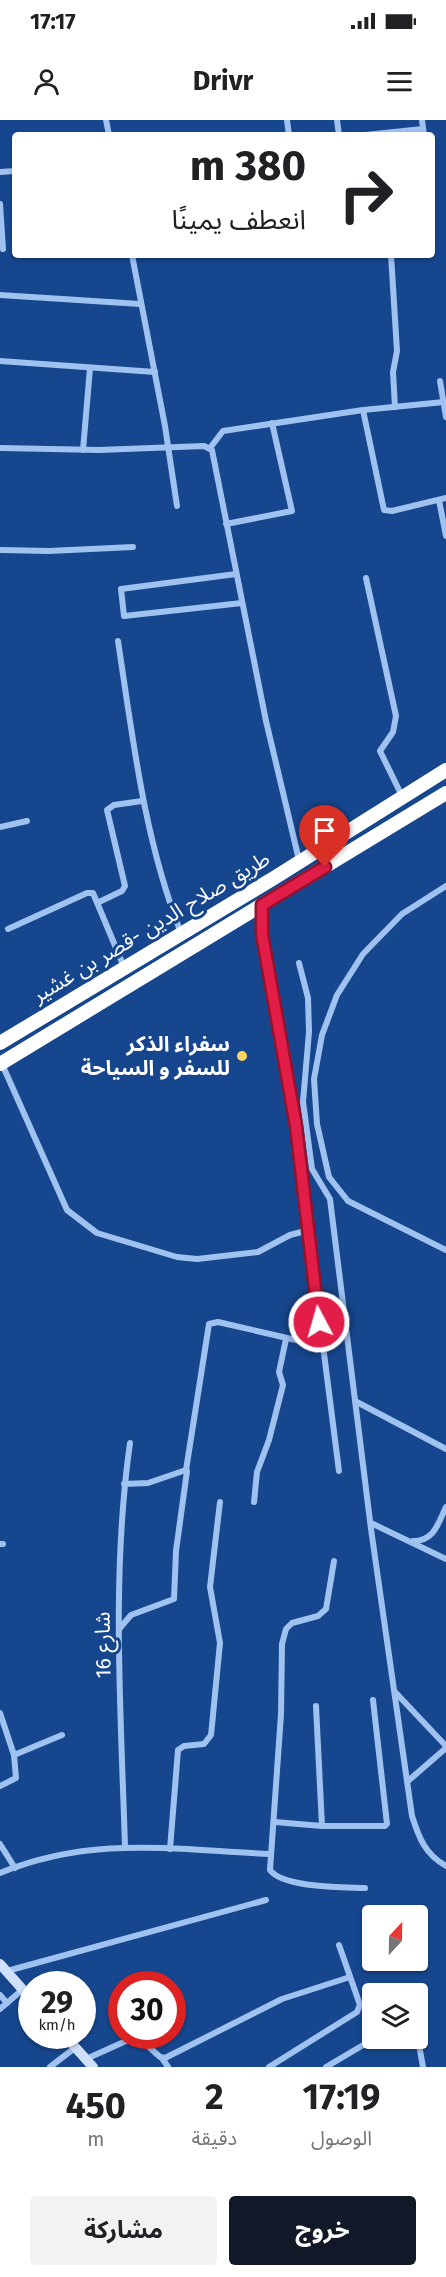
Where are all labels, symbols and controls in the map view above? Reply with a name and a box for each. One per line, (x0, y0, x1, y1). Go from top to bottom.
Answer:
text: 17:17 (30, 8, 76, 35)
icon: person (30, 65, 63, 98)
text: Drivr (193, 65, 253, 97)
icon: menu (383, 65, 416, 98)
text: 380 m (190, 141, 306, 191)
icon: right (327, 156, 405, 234)
text: انعطف يمينًا (171, 204, 306, 236)
pin (299, 805, 350, 867)
icon: arrive (308, 814, 341, 847)
street label: طريق صلاح الدين -قصر بن غشير (27, 846, 276, 1011)
place label: سفراء الذكر للسفر و السياحة (81, 1031, 230, 1081)
marker: سفراء الذكر للسفر و السياحة (235, 1049, 249, 1063)
position arrow (287, 1290, 351, 1354)
street label: شارع 16 (89, 1611, 119, 1679)
north arrow (362, 1905, 428, 1971)
map controls (362, 1905, 428, 2049)
speed limit sign: 30 (108, 1971, 186, 2049)
button: layers (362, 1983, 428, 2049)
text: 29 (41, 1985, 73, 2021)
text: km/h (38, 2016, 76, 2034)
text: 2 (205, 2075, 224, 2119)
text: 17:19 (303, 2075, 380, 2119)
text: 450 (66, 2084, 126, 2128)
text: دقيقة (191, 2126, 237, 2150)
text: الوصول (311, 2126, 372, 2150)
text: m (87, 2127, 104, 2151)
button: مشاركة (30, 2196, 217, 2265)
button: خروج (229, 2196, 416, 2265)

